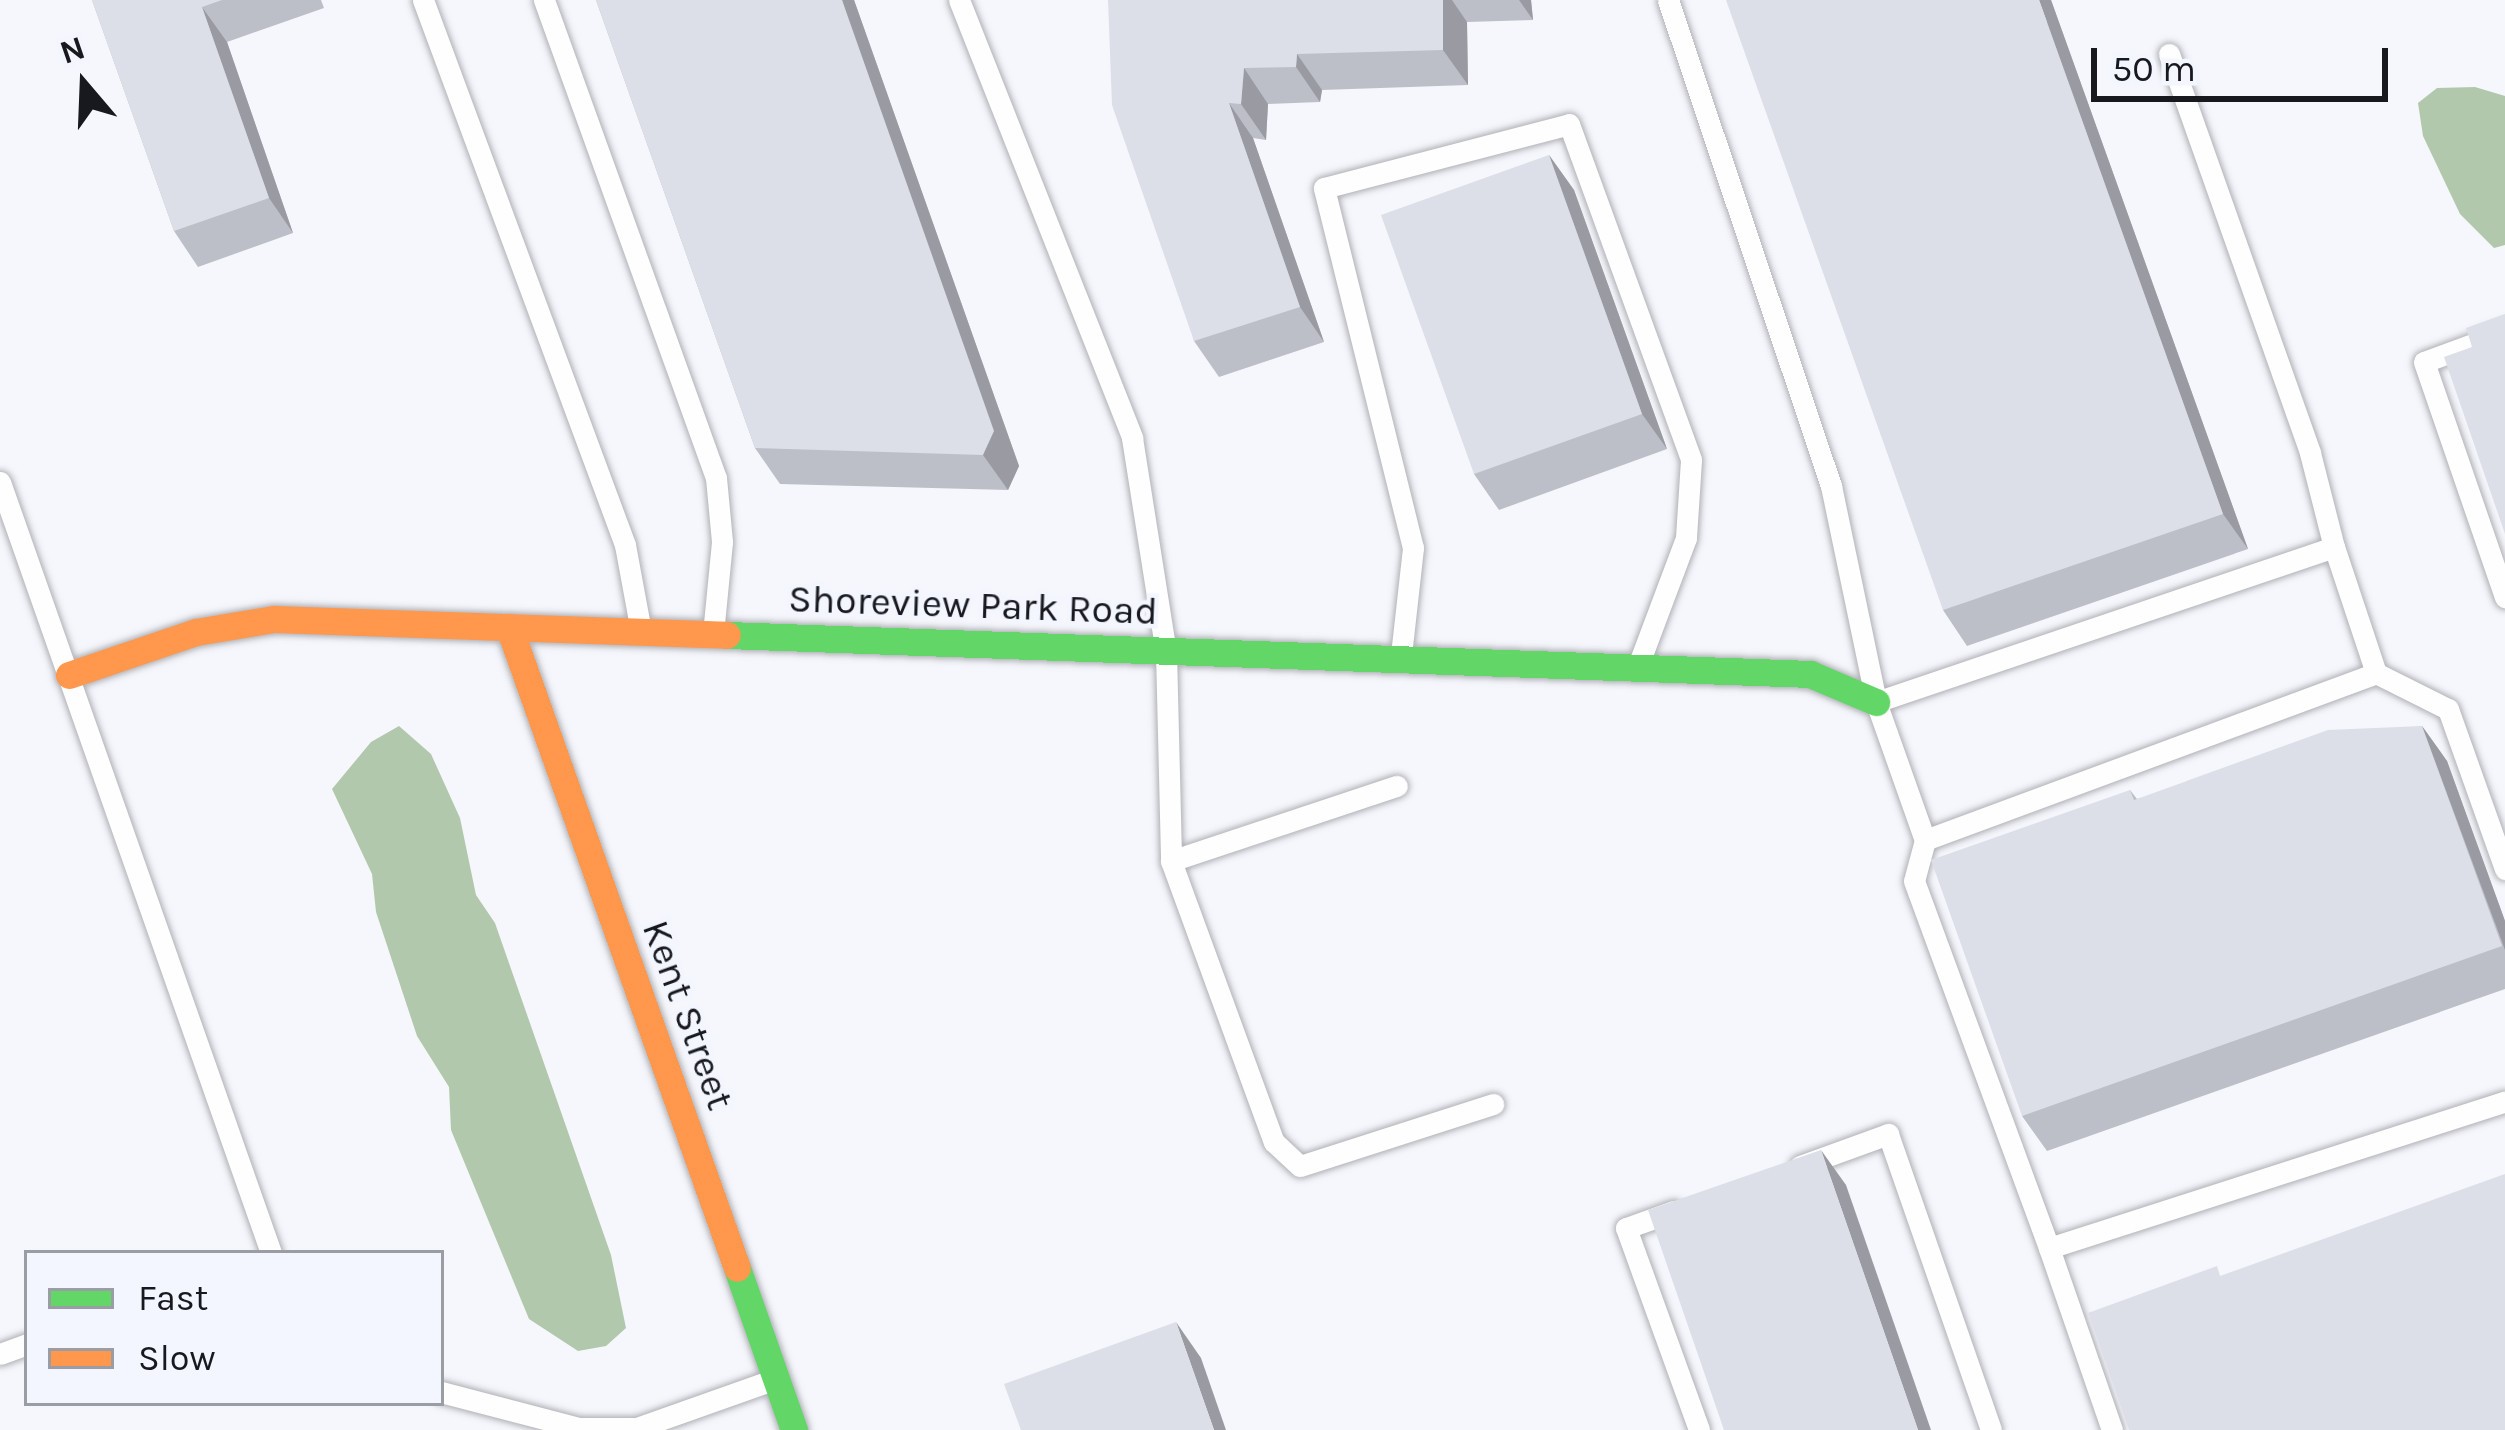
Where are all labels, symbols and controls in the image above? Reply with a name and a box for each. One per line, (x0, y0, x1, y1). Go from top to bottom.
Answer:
north arrow (24, 24, 144, 144)
scale bar (2097, 24, 2394, 98)
text: N (55, 28, 90, 72)
text: 50 m (2112, 48, 2196, 90)
street label: Shoreview Park Road (788, 575, 1158, 635)
street label: Kent Street (632, 914, 744, 1116)
legend (24, 1250, 444, 1406)
text: Fast (138, 1277, 208, 1319)
text: Slow (138, 1337, 216, 1379)

